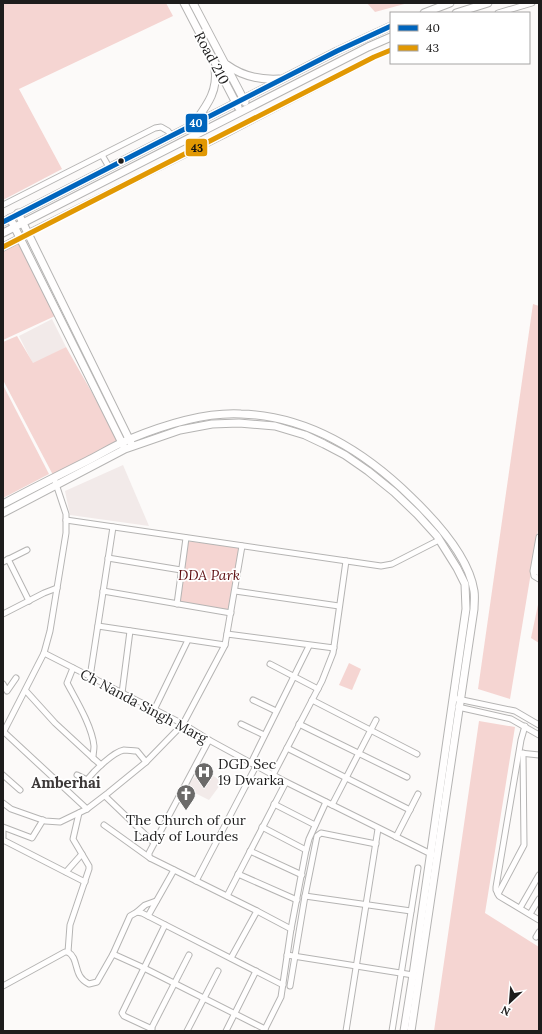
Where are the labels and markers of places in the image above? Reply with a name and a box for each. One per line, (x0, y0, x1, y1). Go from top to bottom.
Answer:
unlabelled marker (116, 156, 126, 166)
place label: DGD Sec 19 Dwarka (218, 755, 284, 789)
hospital icon: DGD Sec 19 Dwarka (193, 761, 215, 789)
church icon: The Church of our Lady of Lourdes (175, 783, 197, 811)
place label: The Church of our Lady of Lourdes (126, 811, 246, 845)

